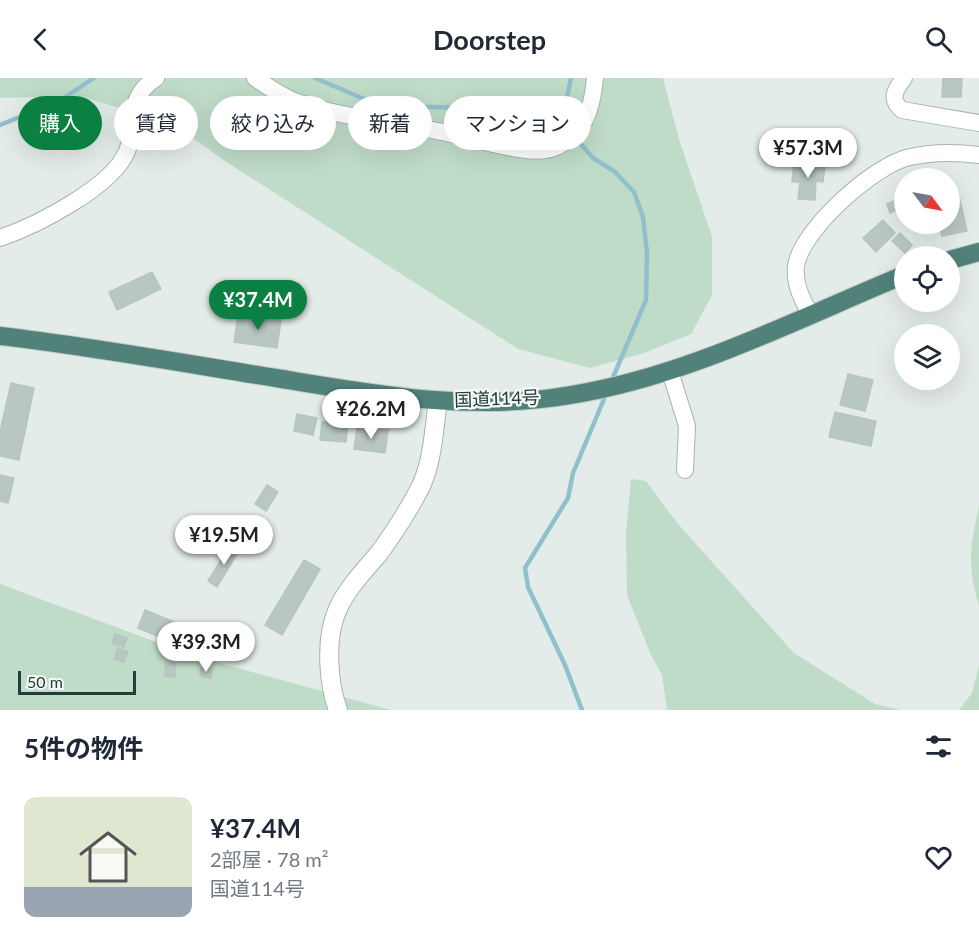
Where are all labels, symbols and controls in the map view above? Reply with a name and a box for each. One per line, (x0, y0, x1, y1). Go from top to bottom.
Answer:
icon: back (24, 23, 57, 56)
text: Doorstep (433, 23, 546, 56)
icon: search (922, 23, 955, 56)
chip: 購入 (18, 96, 102, 150)
chip: 賃貸 (114, 96, 198, 150)
chip: 絞り込み (210, 96, 336, 150)
chip: 新着 (348, 96, 432, 150)
chip: マンション (444, 96, 591, 150)
pin: ¥57.3M (759, 128, 857, 179)
text: ¥57.3M (773, 135, 843, 159)
north arrow (894, 168, 960, 234)
map controls (894, 168, 960, 390)
button: locate (894, 246, 960, 312)
pin: ¥37.4M (209, 280, 307, 331)
text: ¥37.4M (223, 287, 293, 311)
button: layers (894, 324, 960, 390)
street label: 国道114号 (454, 386, 540, 410)
pin: ¥26.2M (322, 389, 420, 440)
text: ¥26.2M (336, 396, 406, 420)
pin: ¥19.5M (175, 515, 273, 566)
text: ¥19.5M (189, 522, 259, 546)
pin: ¥39.3M (157, 622, 255, 673)
text: ¥39.3M (171, 629, 241, 653)
scale bar (18, 668, 136, 696)
text: 50 m (27, 672, 63, 691)
icon: filters (922, 730, 955, 763)
text: 5件の物件 (24, 732, 143, 764)
text: ¥37.4M (210, 812, 301, 844)
icon: home (72, 821, 144, 893)
icon: heart (922, 841, 955, 874)
text: 2部屋 · 78 m² (210, 847, 329, 871)
text: 国道114号 (210, 876, 305, 900)

